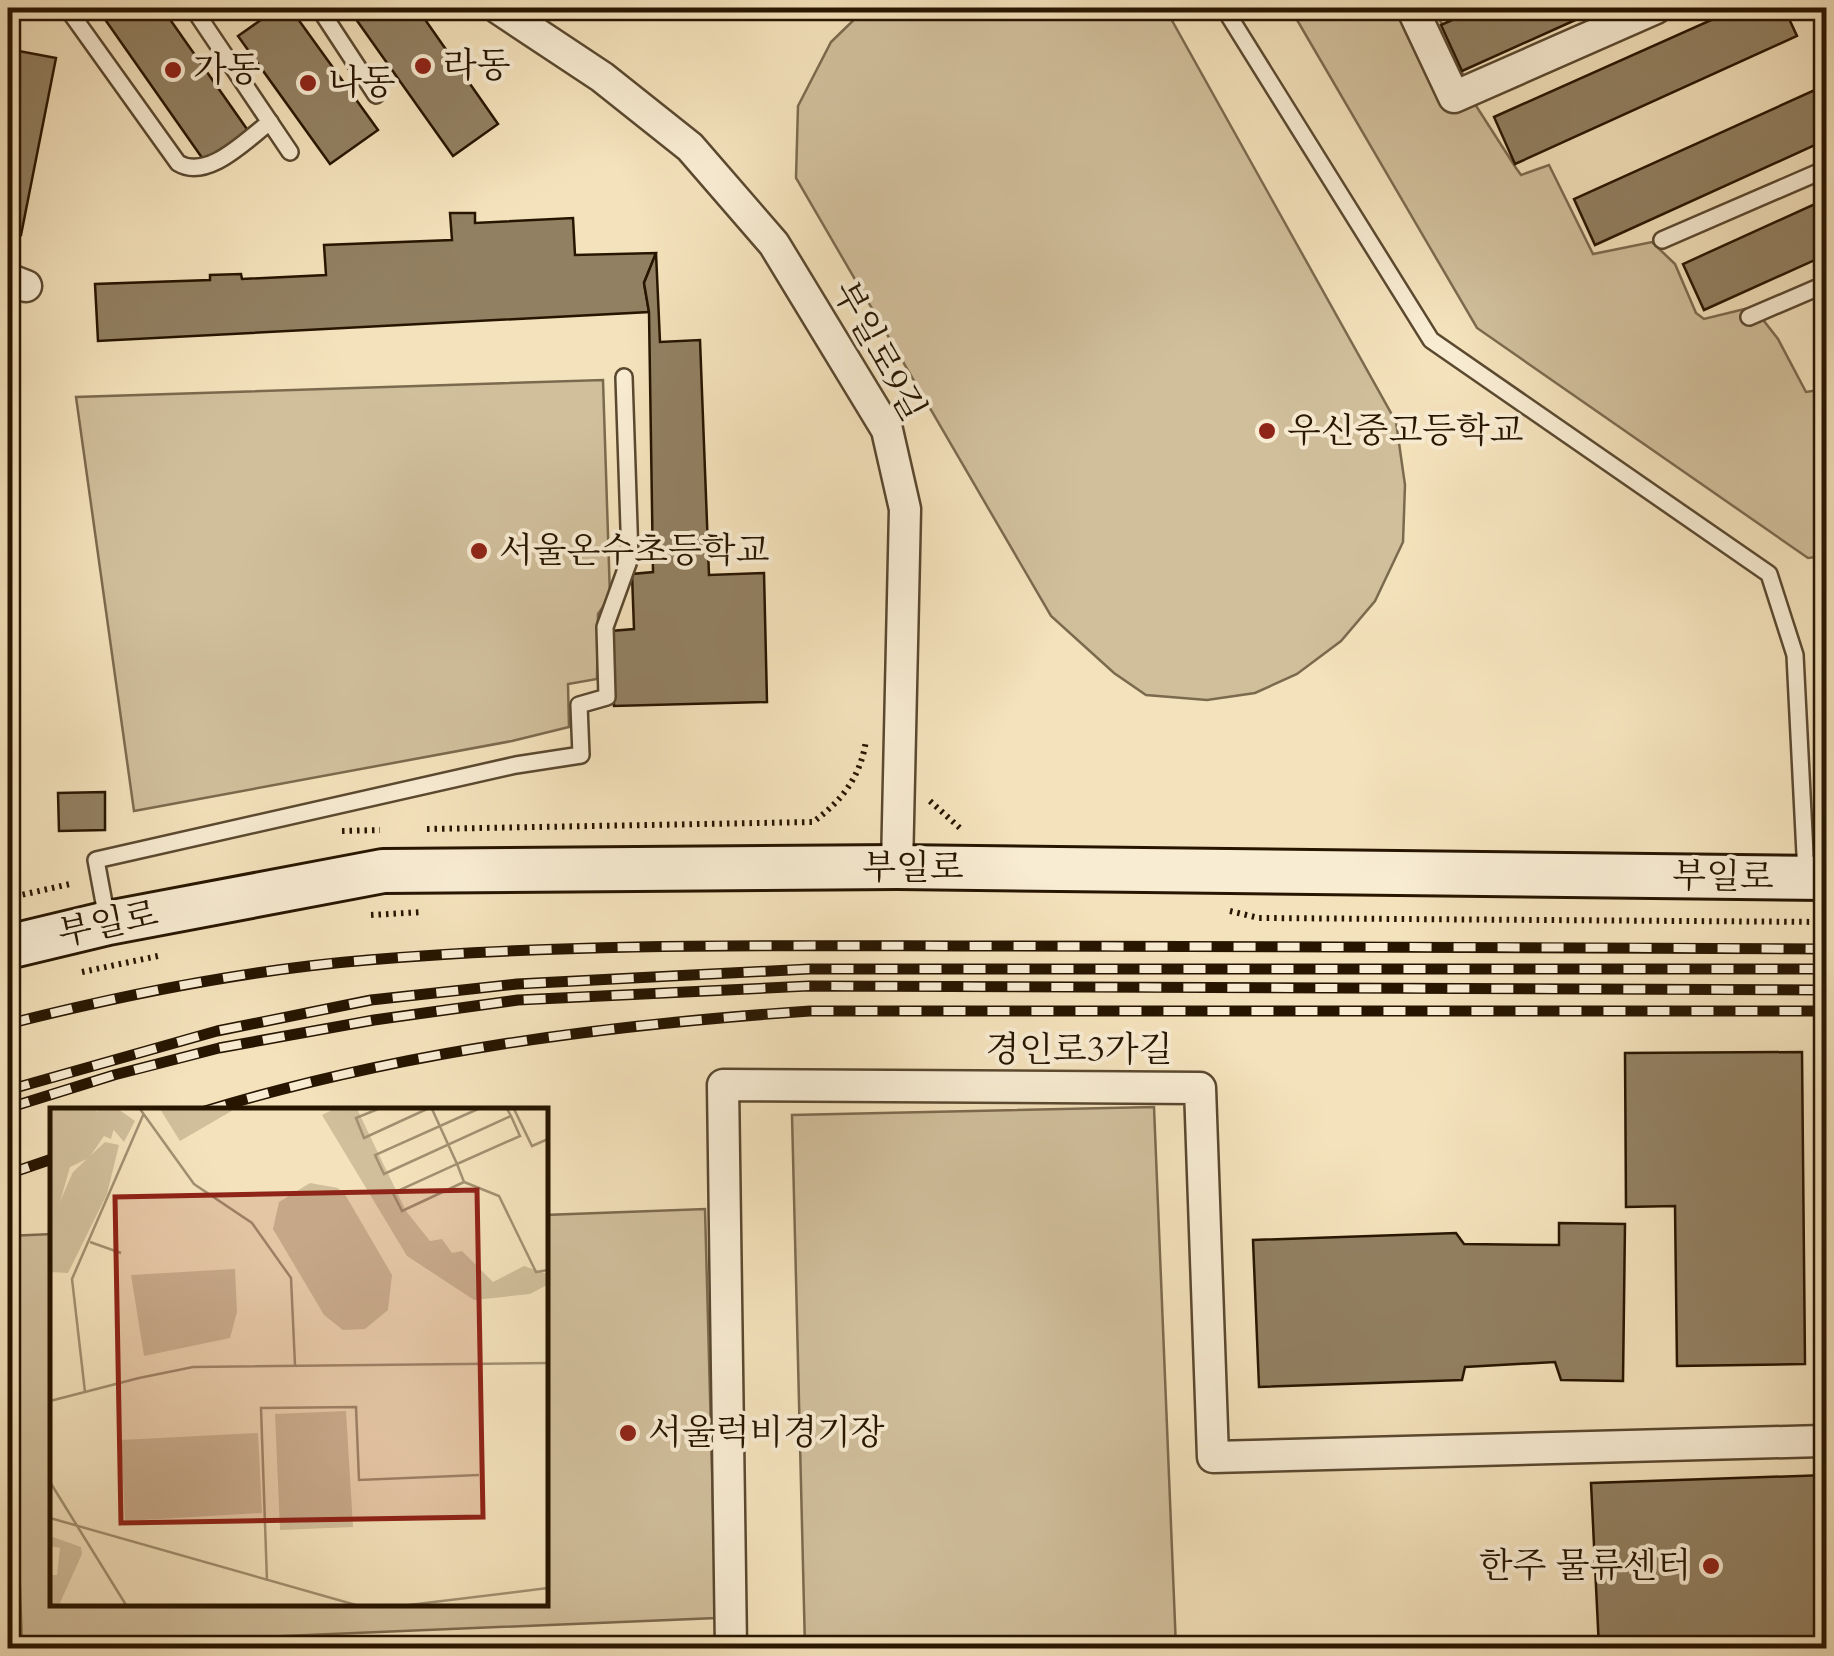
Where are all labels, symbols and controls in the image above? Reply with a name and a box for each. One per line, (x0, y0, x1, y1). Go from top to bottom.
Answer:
place label: 라동 (443, 42, 511, 90)
place label: 가동 (193, 46, 261, 94)
marker: 라동 (412, 55, 434, 77)
marker: 가동 (162, 59, 184, 81)
place label: 나동 (328, 59, 396, 107)
marker: 나동 (297, 72, 319, 94)
street label: 부일로9길 (821, 272, 937, 430)
place label: 우신중고등학교 (1287, 407, 1524, 455)
marker: 우신중고등학교 (1256, 420, 1278, 442)
place label: 서울온수초등학교 (499, 527, 769, 575)
marker: 서울온수초등학교 (468, 540, 490, 562)
street label: 부일로 (862, 844, 964, 892)
street label: 부일로 (1672, 852, 1774, 902)
street label: 부일로 (53, 890, 163, 958)
street label: 경인로3가길 (986, 1026, 1172, 1074)
inset map (50, 1108, 548, 1606)
place label: 서울럭비경기장 (648, 1409, 885, 1457)
marker: 서울럭비경기장 (617, 1422, 639, 1444)
place label: 한주 물류센터 (1479, 1542, 1691, 1590)
marker: 한주 물류센터 (1700, 1555, 1722, 1577)

